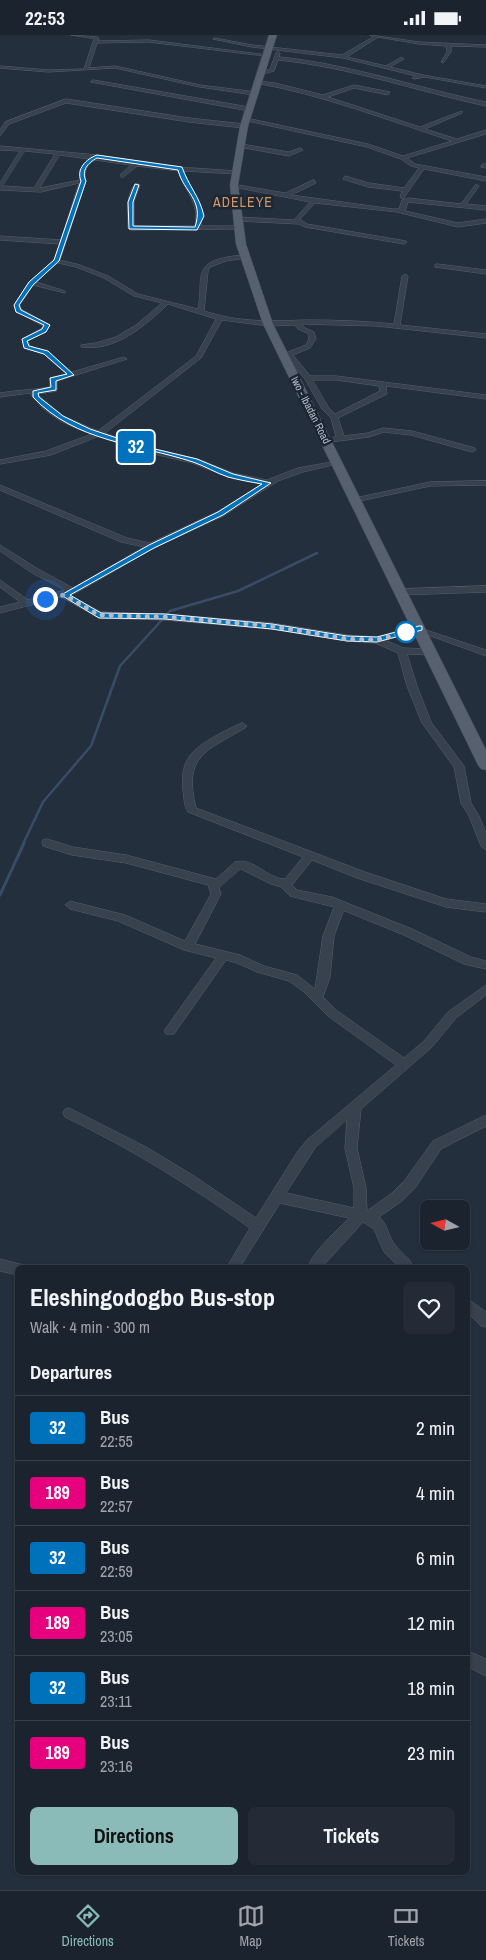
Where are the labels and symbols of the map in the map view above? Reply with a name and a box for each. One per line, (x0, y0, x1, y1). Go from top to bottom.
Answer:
district label: ADELEYE (212, 193, 273, 211)
street label: Iwo - Ibadan Road (288, 374, 334, 446)
line badge: 32 (114, 431, 158, 463)
your location (33, 587, 58, 612)
unlabelled marker (395, 621, 417, 643)
north arrow (420, 1200, 470, 1250)

